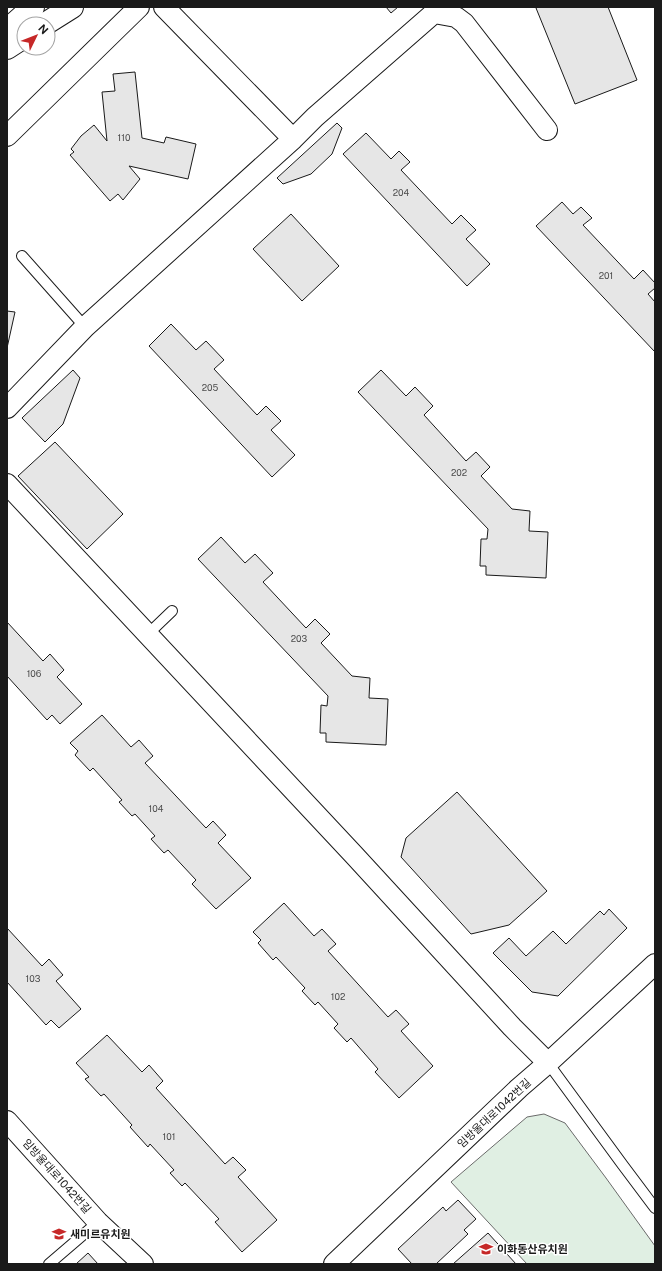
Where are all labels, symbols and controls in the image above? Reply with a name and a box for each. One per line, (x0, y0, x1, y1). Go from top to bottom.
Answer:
north arrow (16, 16, 56, 56)
text: N (36, 22, 51, 36)
house number: 110 (118, 132, 131, 143)
house number: 204 (393, 187, 410, 198)
house number: 201 (599, 270, 613, 281)
house number: 205 (202, 382, 219, 393)
house number: 202 (451, 467, 467, 478)
house number: 203 (291, 633, 308, 644)
house number: 106 (27, 668, 42, 679)
house number: 104 (149, 803, 164, 814)
house number: 103 (26, 973, 41, 984)
house number: 102 (331, 991, 345, 1002)
street label: 임방울대로1042번길 (455, 1076, 533, 1150)
house number: 101 (163, 1131, 175, 1142)
street label: 임방울대로1042번길 (21, 1137, 93, 1215)
school or university icon: 새미르유치원 (51, 1226, 67, 1242)
place label: 새미르유치원 (70, 1228, 131, 1240)
school or university icon: 이화동산유치원 (478, 1241, 494, 1257)
place label: 이화동산유치원 (497, 1243, 568, 1255)

